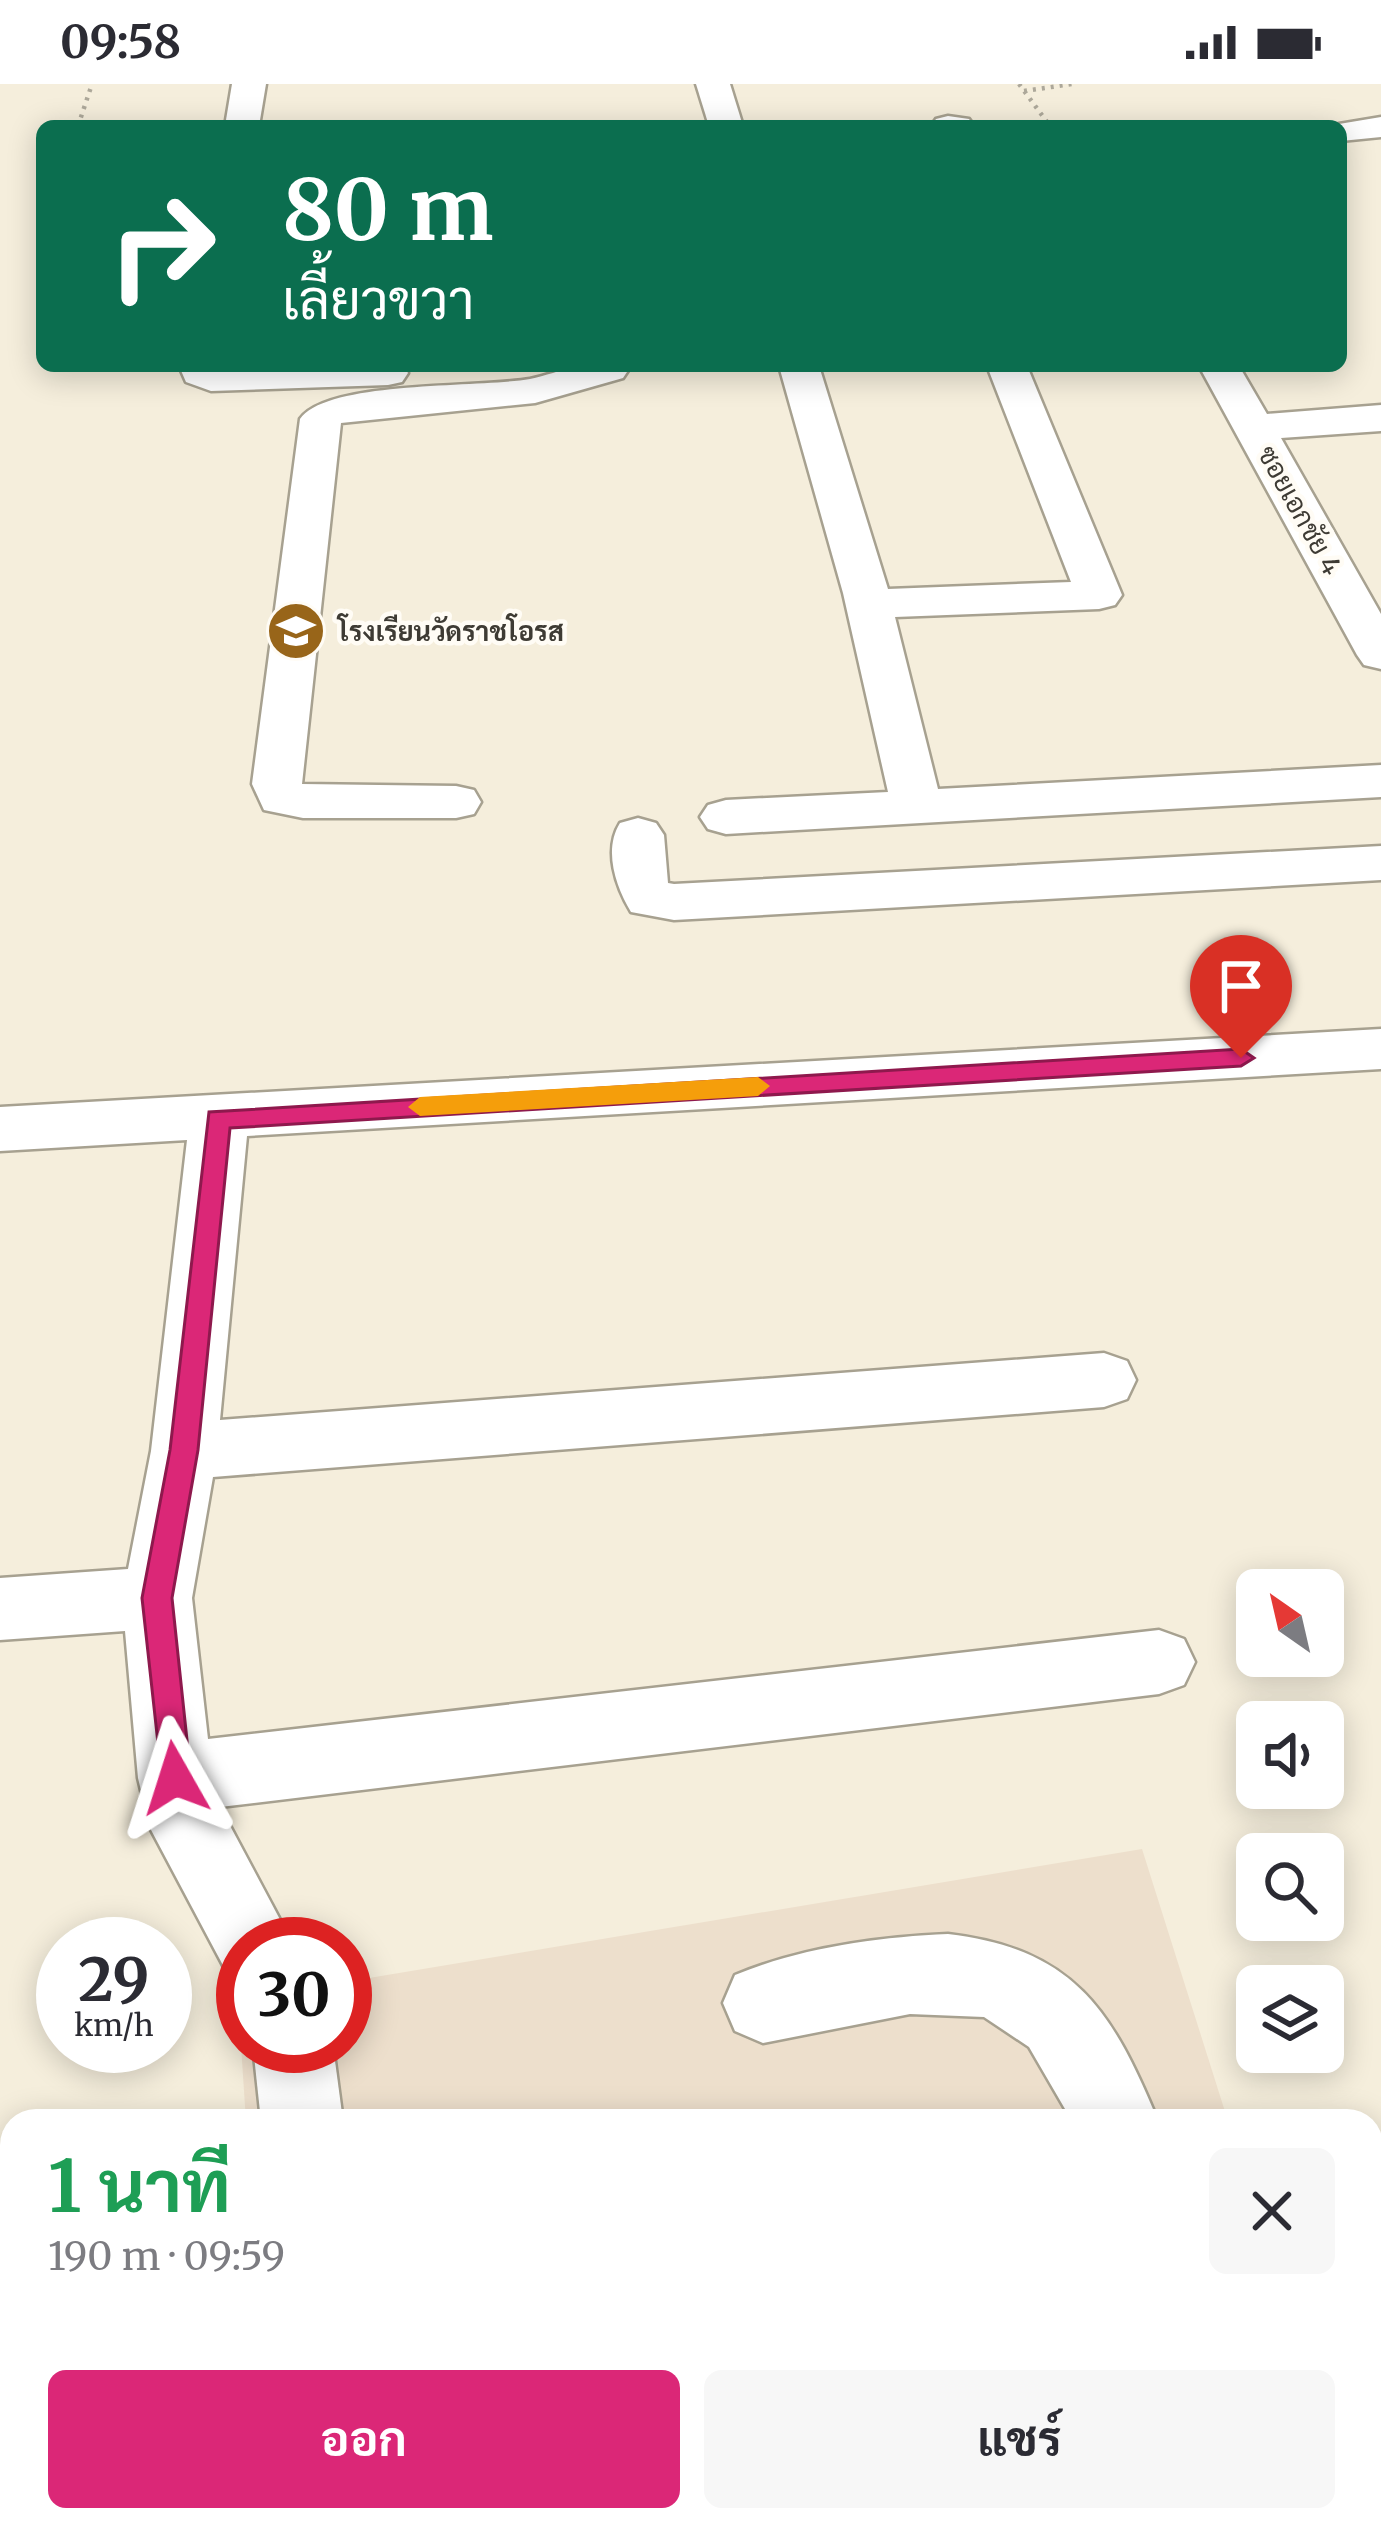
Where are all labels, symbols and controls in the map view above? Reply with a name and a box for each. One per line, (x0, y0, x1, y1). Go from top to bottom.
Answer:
text: 09:58 (60, 14, 181, 70)
text: 80 m (282, 157, 494, 263)
icon: right (84, 168, 240, 324)
text: เลี้ยวขวา (282, 266, 475, 334)
street label: ซอยเอกชัย 4 (1251, 439, 1350, 581)
school or university icon: โรงเรียนวัดราชโอรส (265, 600, 327, 662)
place label: โรงเรียนวัดราชโอรส (336, 613, 564, 648)
pin (1190, 935, 1292, 1058)
icon: arrive (1208, 953, 1274, 1019)
north arrow (1236, 1569, 1344, 1677)
map controls (1236, 1569, 1344, 2073)
button: sound (1236, 1701, 1344, 1809)
position arrow (112, 1715, 238, 1841)
button: search (1236, 1833, 1344, 1941)
speed limit sign: 30 (216, 1917, 372, 2073)
text: 29 (78, 1942, 150, 2017)
button: layers (1236, 1965, 1344, 2073)
text: km/h (74, 2006, 154, 2044)
text: 1 นาที (48, 2141, 231, 2232)
button: close (1209, 2148, 1335, 2274)
text: 190 m · 09:59 (48, 2232, 285, 2281)
button: ออก (48, 2370, 680, 2508)
button: แชร์ (704, 2370, 1335, 2508)

